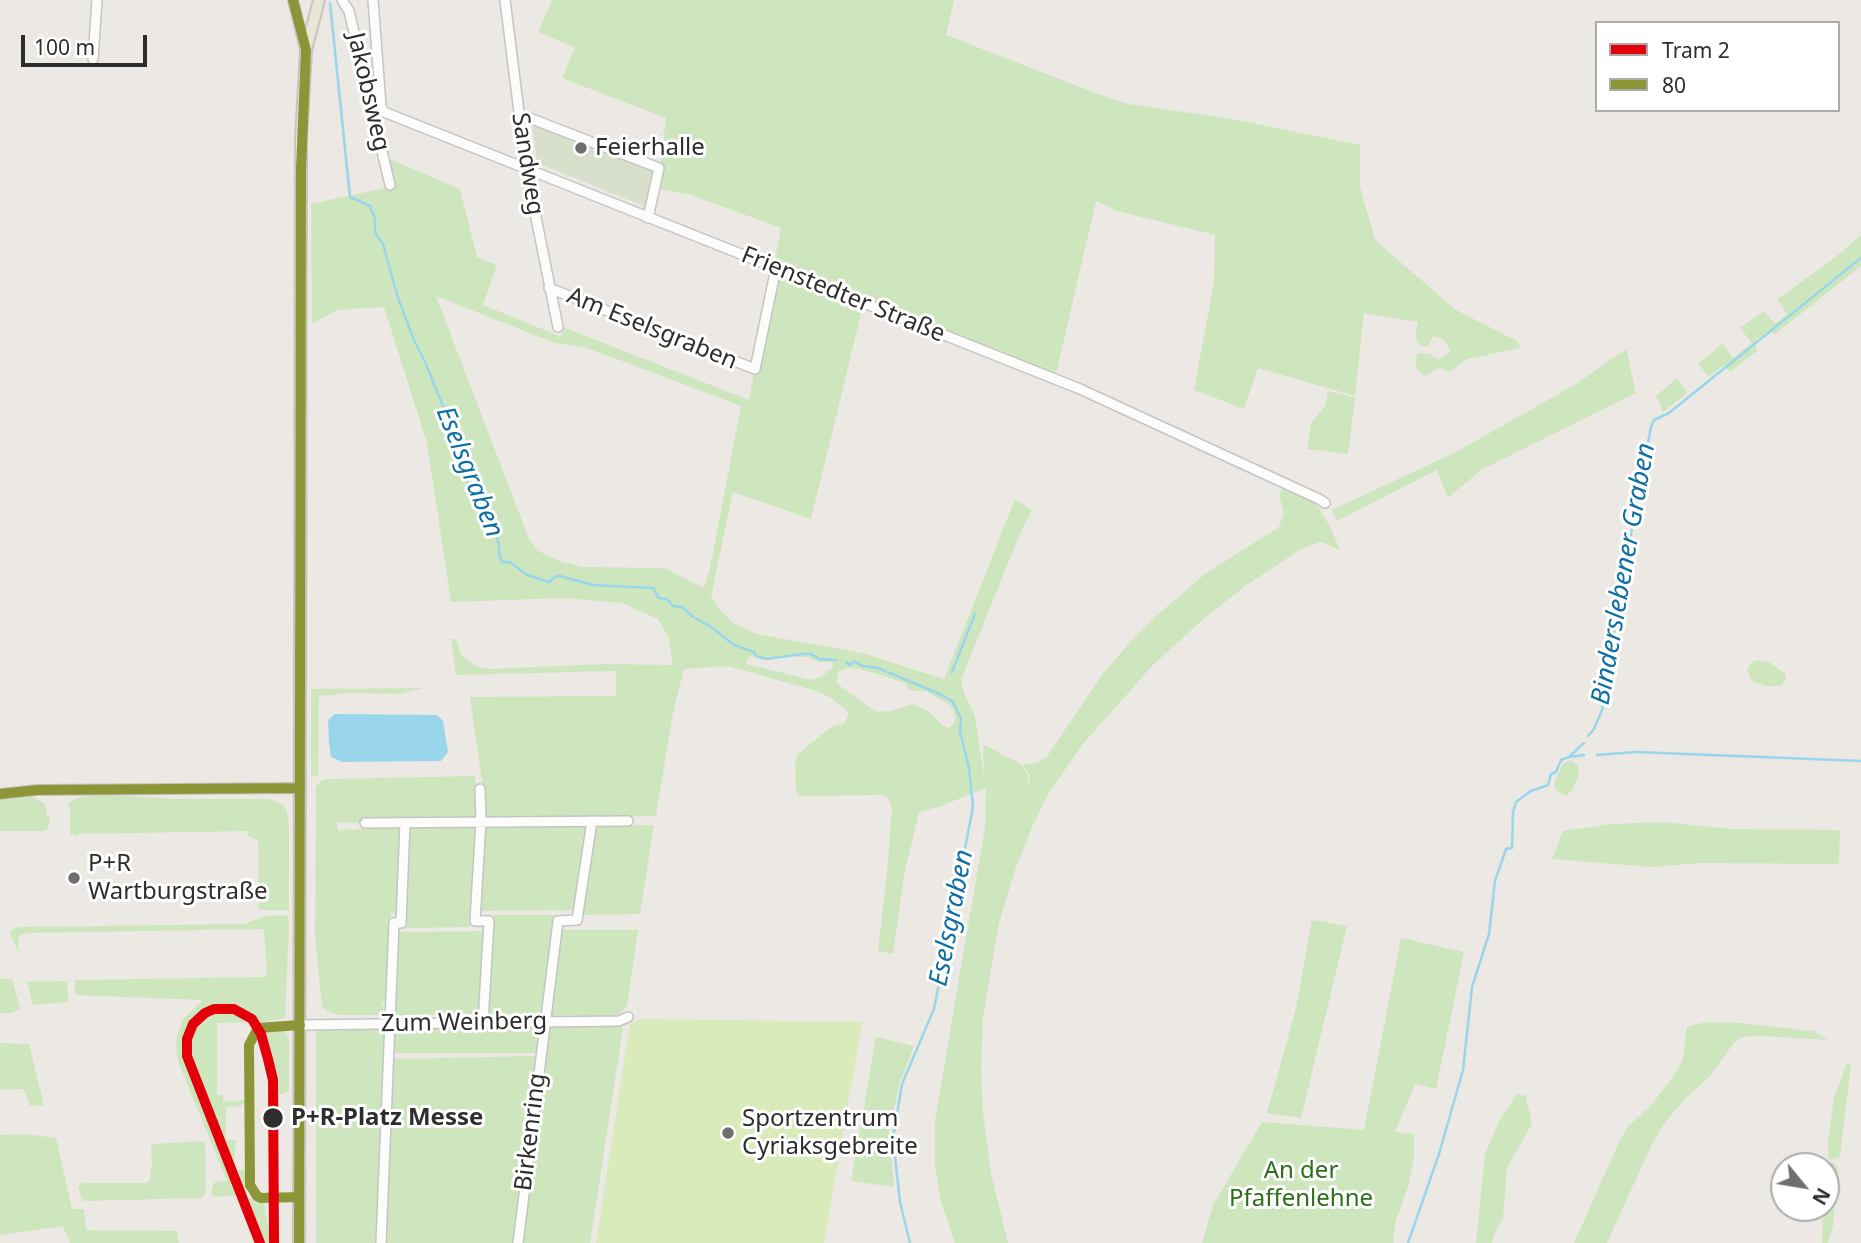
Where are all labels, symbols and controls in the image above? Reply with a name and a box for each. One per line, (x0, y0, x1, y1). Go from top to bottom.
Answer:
scale bar (24, 21, 150, 65)
legend (1595, 21, 1840, 112)
street label: Jakobsweg (340, 30, 396, 154)
text: 100 m (34, 33, 95, 61)
text: Tram 2 (1662, 36, 1730, 64)
text: 80 (1662, 71, 1686, 99)
street label: Sandweg (505, 111, 549, 217)
place label: Feierhalle (595, 134, 705, 162)
marker: Feierhalle (573, 140, 589, 156)
street label: Frienstedter Straße (737, 241, 949, 349)
street label: Am Eselsgraben (563, 282, 741, 376)
water label: Eselsgraben (429, 402, 509, 542)
water label: Binderslebener Graben (1586, 441, 1662, 707)
water label: Eselsgraben (923, 847, 981, 989)
place label: P+R Wartburgstraße (88, 850, 268, 906)
marker: P+R Wartburgstraße (66, 870, 82, 886)
street label: Zum Weinberg (381, 1007, 547, 1039)
street label: Birkenring (509, 1071, 553, 1193)
place label: P+R-Platz Messe (291, 1104, 483, 1132)
place label: Sportzentrum Cyriaksgebreite (742, 1105, 918, 1161)
marker: P+R-Platz Messe (261, 1106, 285, 1130)
marker: Sportzentrum Cyriaksgebreite (720, 1125, 736, 1141)
north arrow (1770, 1152, 1840, 1222)
park label: An der Pfaffenlehne (1229, 1157, 1373, 1213)
text: N (1806, 1183, 1837, 1210)

